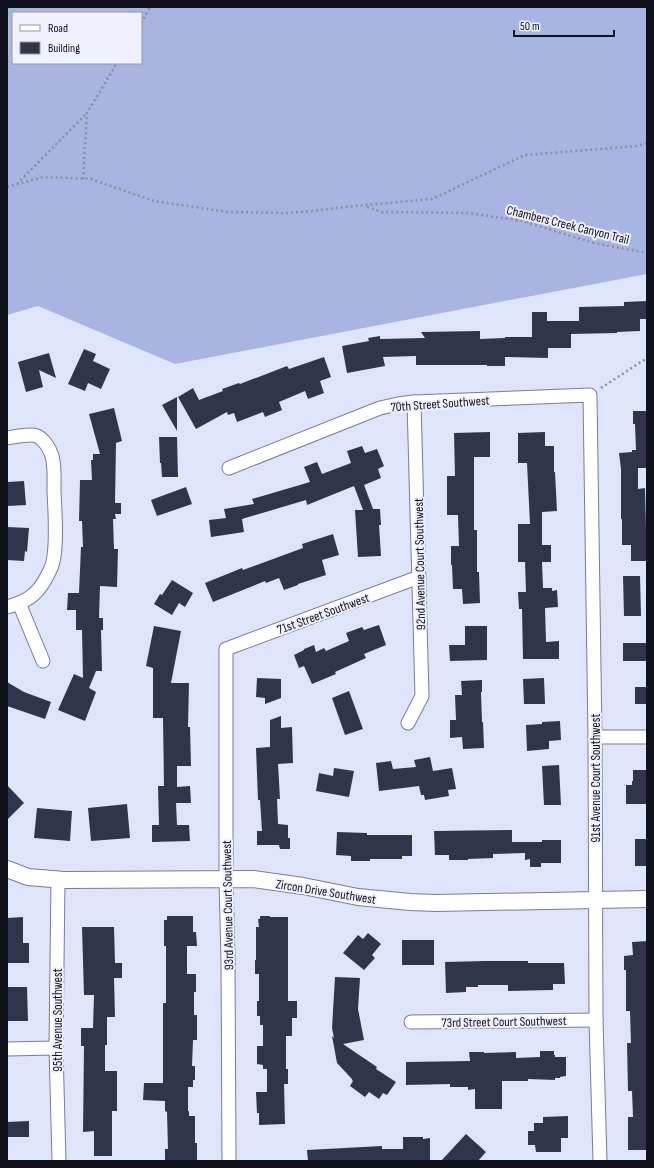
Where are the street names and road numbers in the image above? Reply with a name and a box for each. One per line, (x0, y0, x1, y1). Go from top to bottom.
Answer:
street label: Chambers Creek Canyon Trail (505, 202, 631, 248)
street label: 70th Street Southwest (390, 393, 490, 415)
street label: 92nd Avenue Court Southwest (411, 498, 429, 630)
street label: 71st Street Southwest (275, 590, 372, 638)
street label: 91st Avenue Court Southwest (588, 714, 604, 842)
street label: 93rd Avenue Court Southwest (219, 840, 237, 970)
street label: Zircon Drive Southwest (275, 876, 377, 908)
street label: 95th Avenue Southwest (50, 968, 66, 1072)
street label: 73rd Street Court Southwest (441, 1013, 567, 1031)

